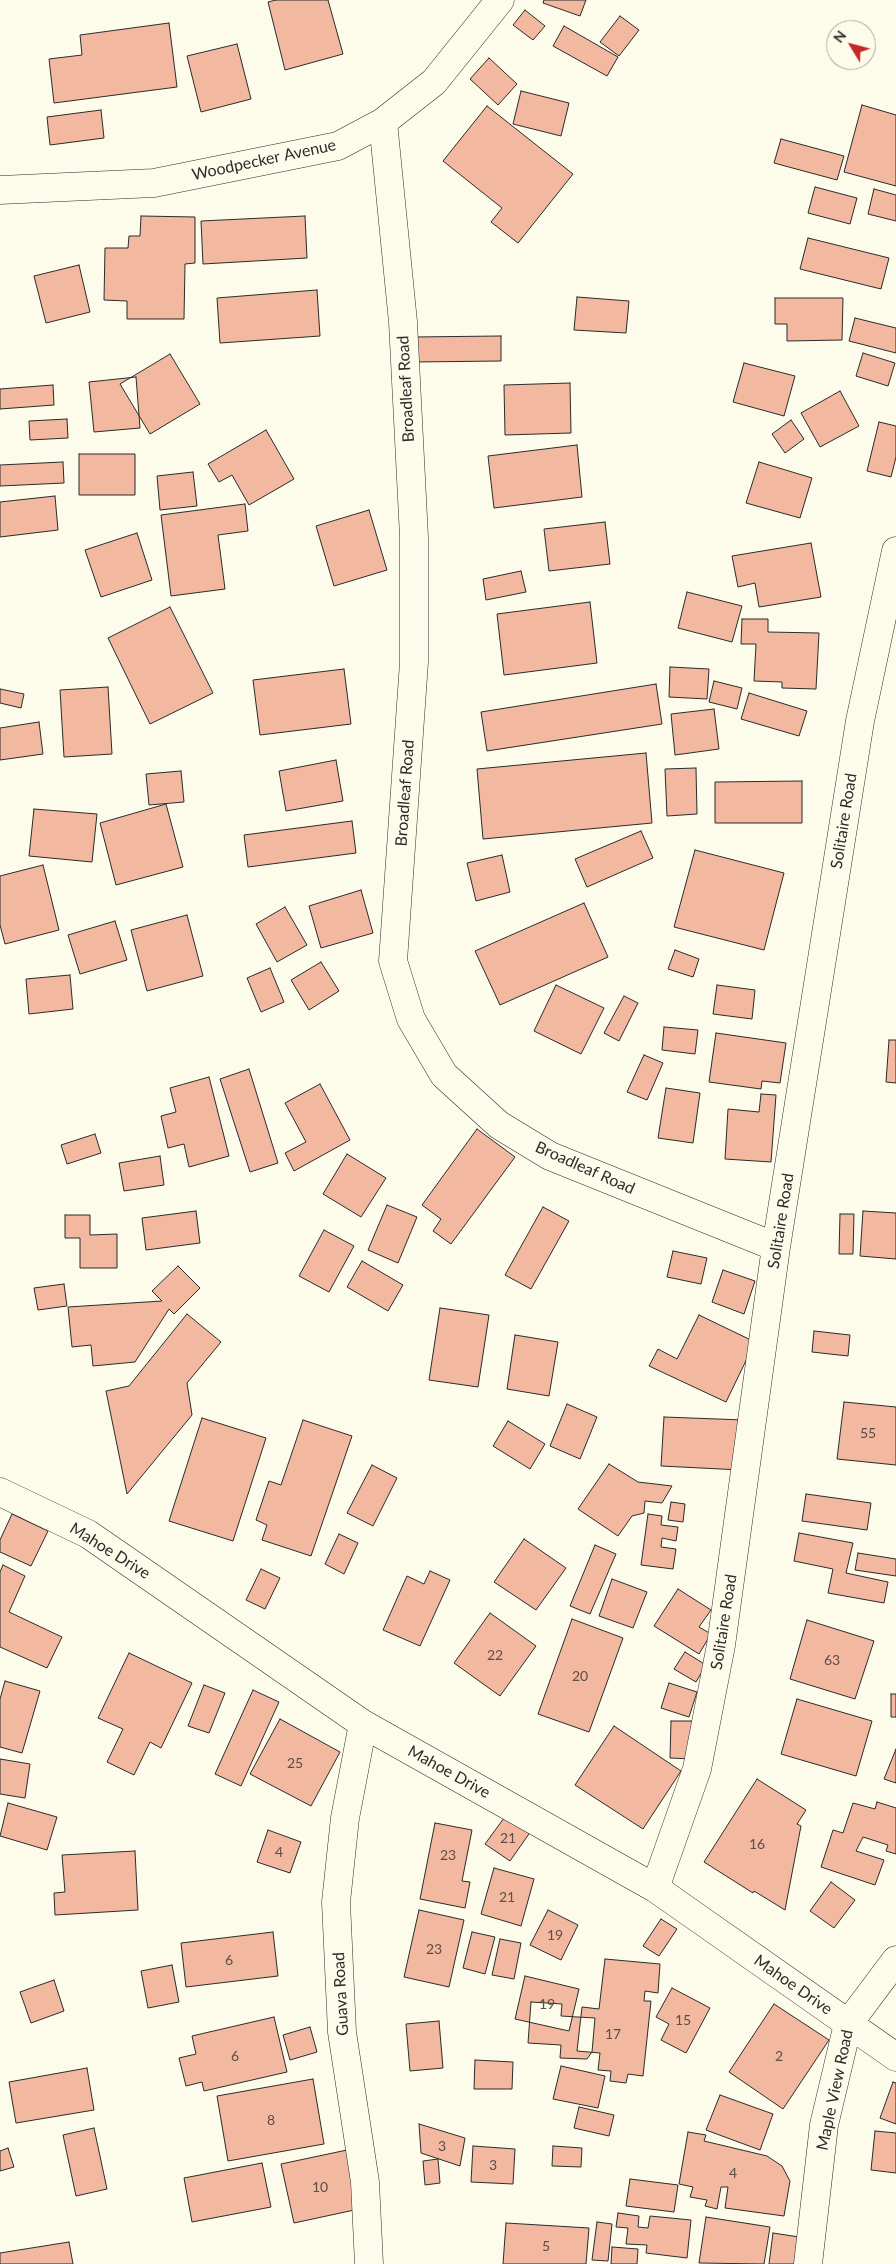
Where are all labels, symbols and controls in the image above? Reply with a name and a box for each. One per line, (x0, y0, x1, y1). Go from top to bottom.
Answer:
north arrow (826, 20, 876, 70)
text: N (829, 27, 849, 46)
street label: Woodpecker Avenue (190, 135, 338, 185)
street label: Broadleaf Road (394, 335, 418, 443)
street label: Broadleaf Road (392, 739, 418, 847)
street label: Solitaire Road (827, 772, 861, 870)
street label: Broadleaf Road (532, 1137, 638, 1199)
street label: Solitaire Road (764, 1172, 798, 1270)
house number: 55 (860, 1425, 876, 1441)
street label: Mahoe Drive (66, 1519, 154, 1583)
street label: Solitaire Road (707, 1573, 741, 1671)
house number: 22 (487, 1647, 503, 1663)
house number: 63 (824, 1652, 840, 1668)
house number: 20 (572, 1668, 588, 1684)
street label: Mahoe Drive (404, 1741, 494, 1803)
house number: 25 (287, 1755, 303, 1771)
house number: 21 (500, 1830, 516, 1846)
house number: 16 (749, 1836, 765, 1852)
house number: 4 (275, 1844, 283, 1860)
house number: 23 (440, 1847, 456, 1863)
house number: 21 (499, 1889, 515, 1905)
house number: 19 (547, 1927, 563, 1943)
house number: 23 (426, 1941, 442, 1957)
street label: Mahoe Drive (750, 1951, 836, 2019)
house number: 6 (225, 1952, 233, 1968)
street label: Guava Road (329, 1952, 353, 2036)
house number: 19 (539, 1996, 555, 2012)
house number: 15 (675, 2012, 691, 2028)
house number: 17 (605, 2026, 621, 2042)
street label: Maple View Road (813, 2028, 857, 2152)
house number: 6 (231, 2048, 239, 2064)
house number: 2 (775, 2048, 783, 2064)
house number: 8 (267, 2112, 275, 2128)
house number: 3 (438, 2138, 446, 2154)
house number: 3 (489, 2157, 497, 2173)
house number: 4 (729, 2165, 737, 2181)
house number: 10 (312, 2179, 328, 2195)
house number: 5 (542, 2238, 550, 2254)

